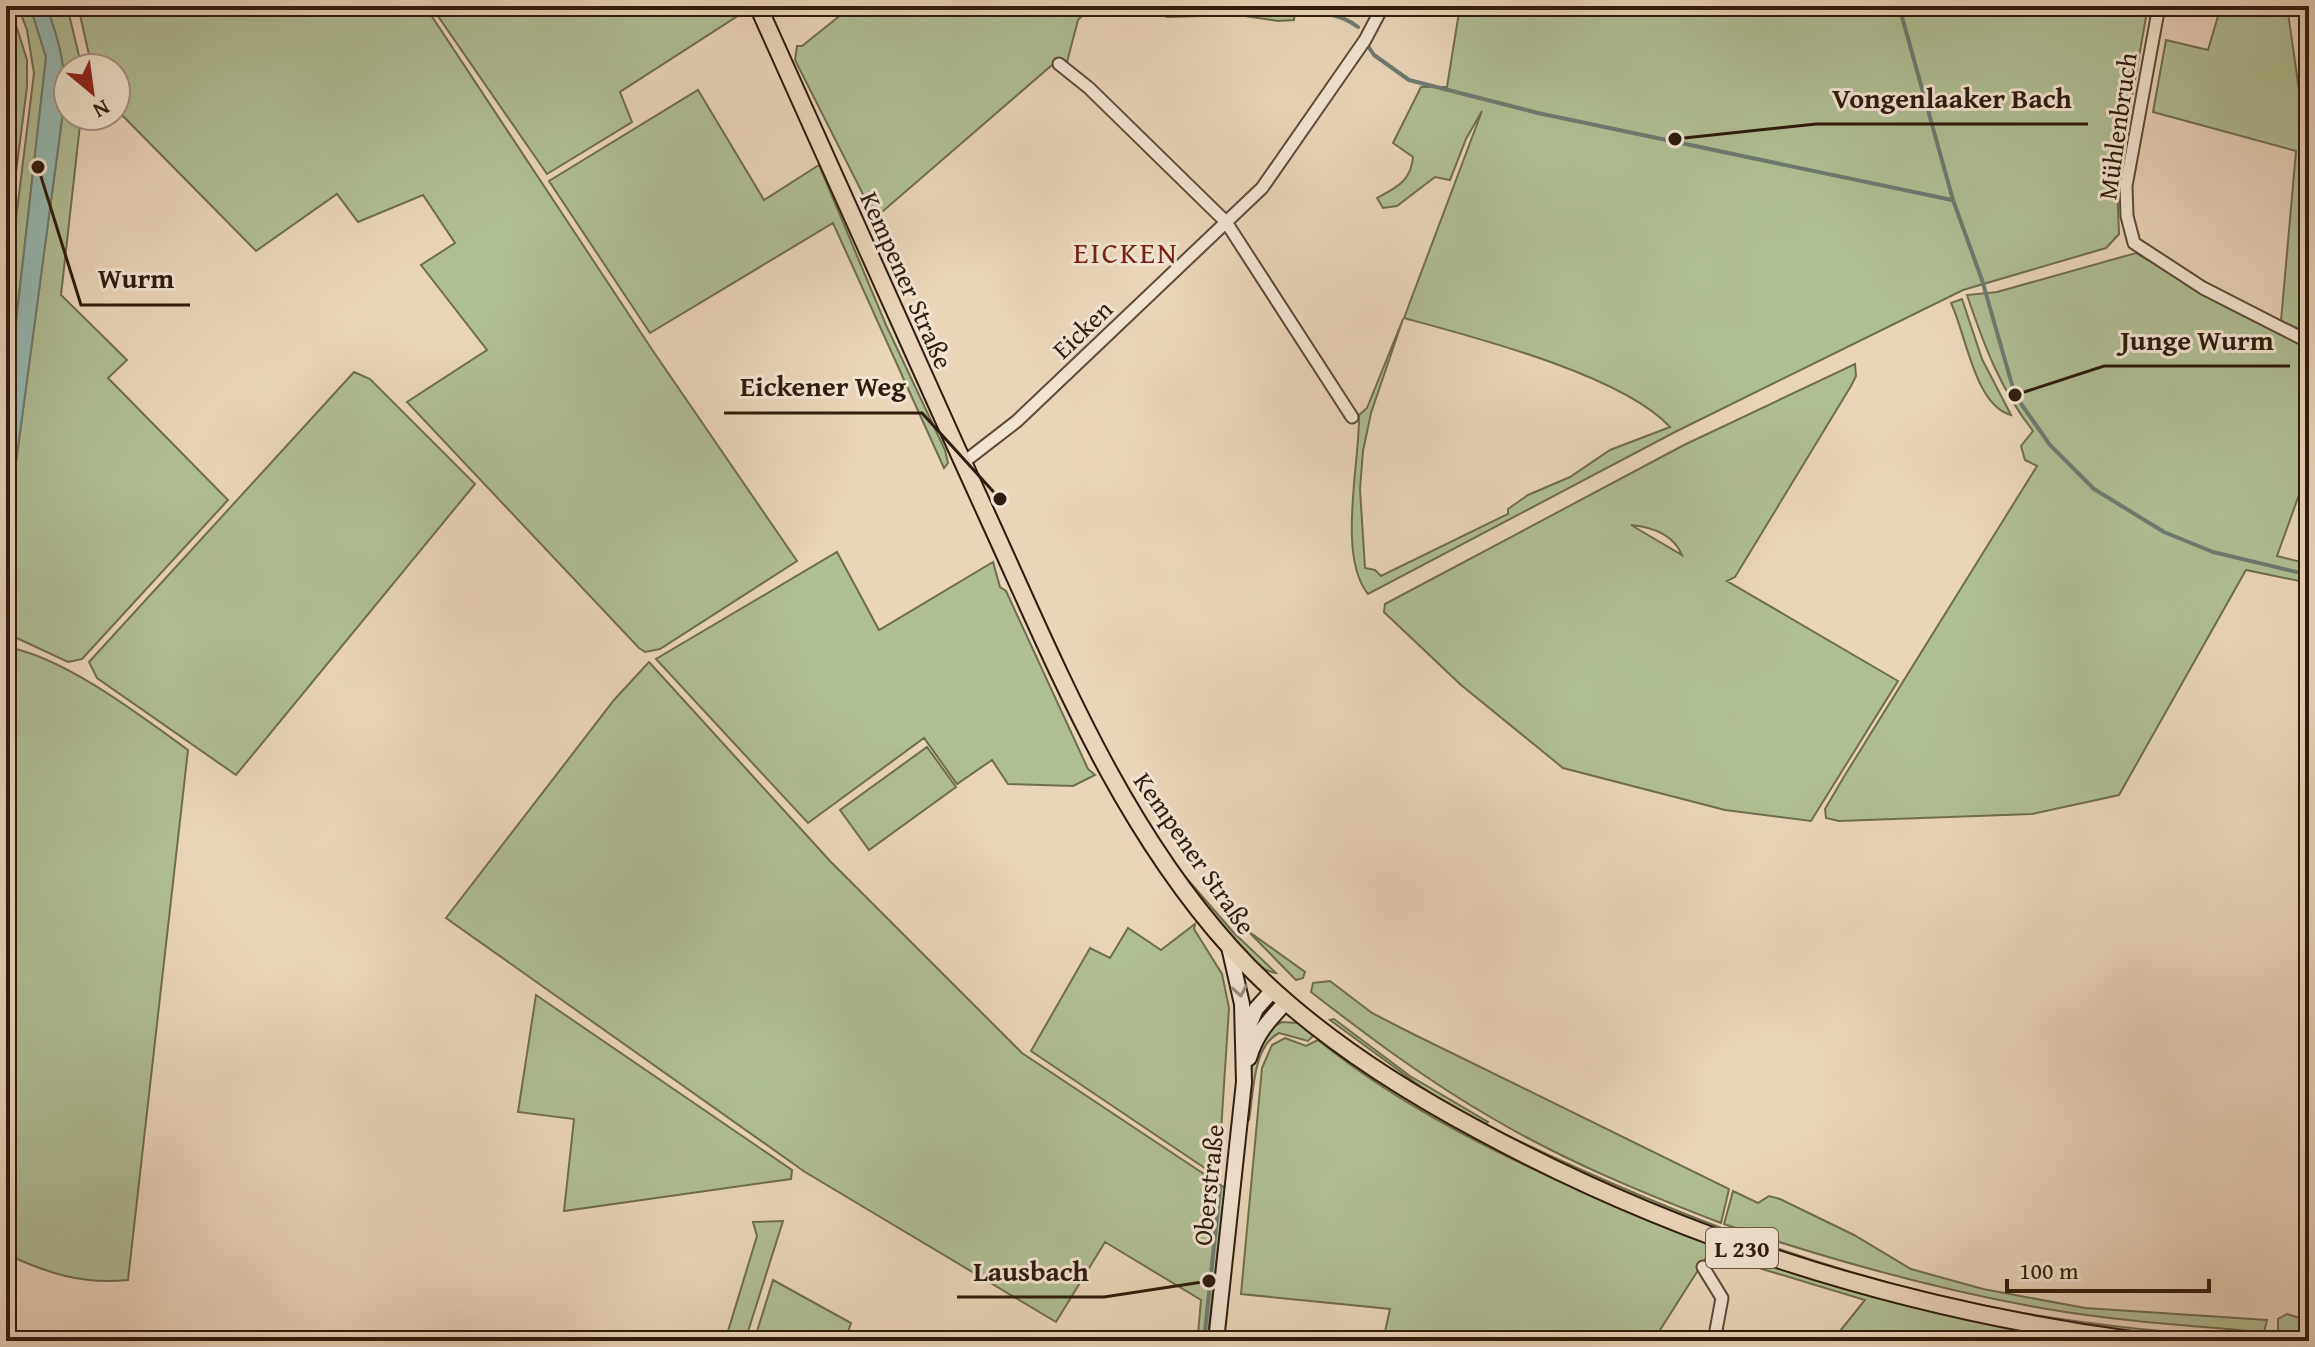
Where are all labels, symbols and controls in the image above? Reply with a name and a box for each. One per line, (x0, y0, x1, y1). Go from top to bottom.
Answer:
street label: Mühlenbruch (2087, 50, 2147, 202)
north arrow (52, 52, 132, 132)
callout: Vongenlaaker Bach (1816, 72, 2088, 124)
text: Vongenlaaker Bach (1832, 77, 2072, 118)
text: N (87, 92, 116, 127)
street label: Kempener Straße (850, 185, 964, 375)
district label: EICKEN (1073, 230, 1179, 274)
callout: Wurm (81, 253, 190, 305)
text: Wurm (98, 257, 174, 298)
street label: Eicken (1043, 290, 1121, 368)
callout: Junge Wurm (2104, 314, 2290, 366)
text: Junge Wurm (2116, 319, 2274, 360)
callout: Eickener Weg (724, 361, 922, 413)
text: Eickener Weg (740, 365, 906, 406)
street label: Kempener Straße (1124, 764, 1266, 942)
one-way arrow (1230, 985, 1247, 998)
street label: Oberstraße (1182, 1122, 1234, 1248)
road number: L 230 (1706, 1228, 1778, 1268)
scale bar (2007, 1243, 2209, 1293)
callout: Lausbach (957, 1245, 1104, 1297)
text: Lausbach (973, 1250, 1089, 1291)
text: 100 m (2019, 1253, 2079, 1288)

